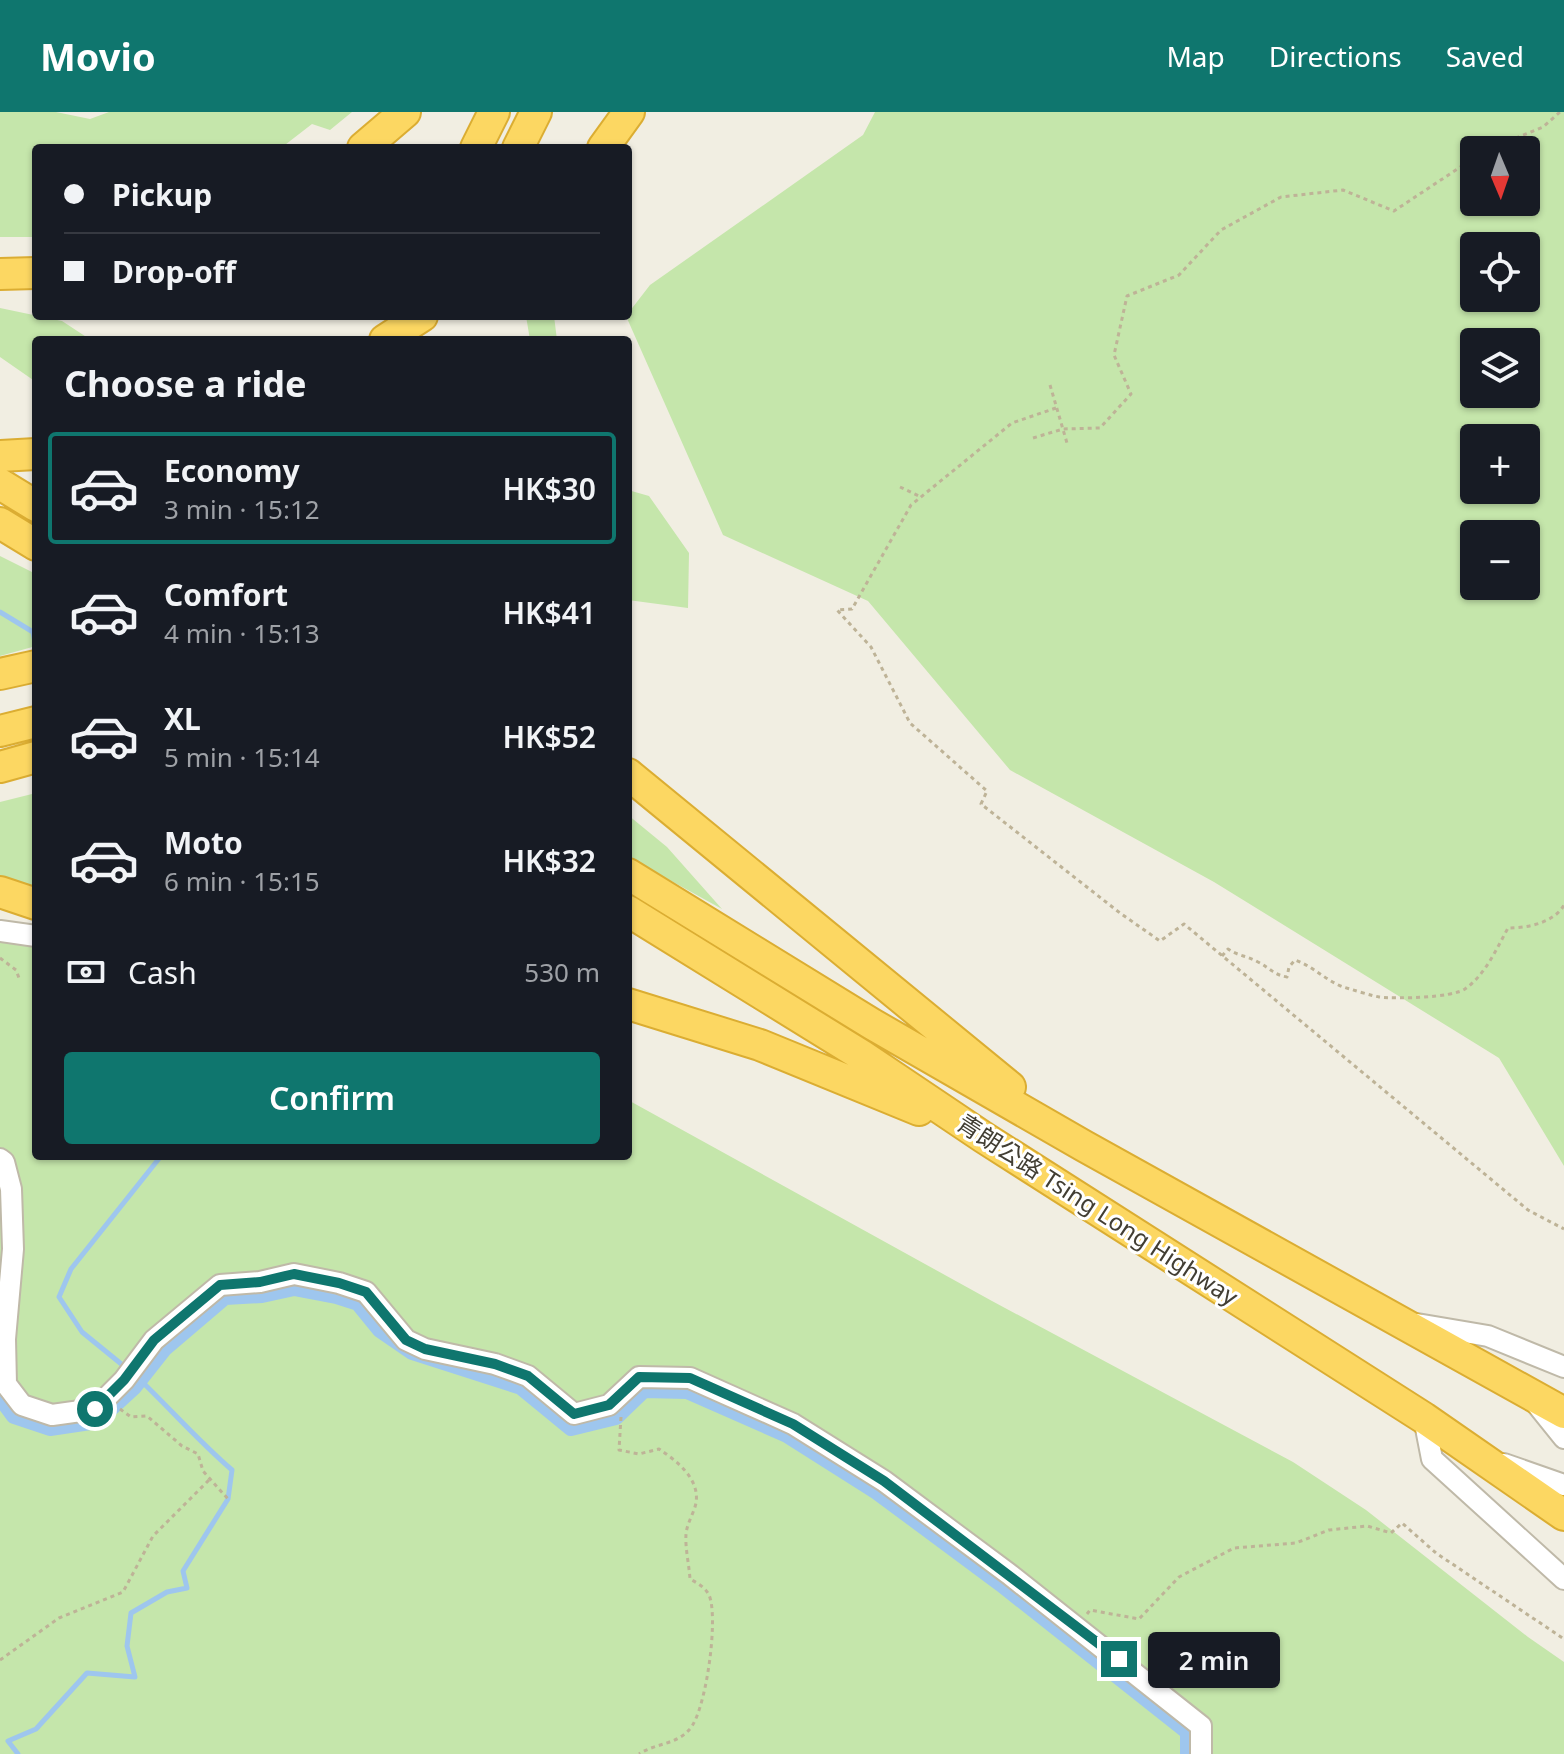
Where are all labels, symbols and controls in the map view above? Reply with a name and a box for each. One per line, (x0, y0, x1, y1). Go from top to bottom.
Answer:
text: Movio (40, 30, 156, 82)
text: Map (1166, 37, 1225, 75)
text: Directions (1269, 37, 1402, 75)
text: Saved (1446, 37, 1524, 75)
north arrow (1460, 136, 1540, 216)
map controls (1460, 136, 1540, 600)
text: Pickup (112, 174, 212, 215)
button: locate (1460, 232, 1540, 312)
text: Drop-off (112, 251, 236, 292)
button: layers (1460, 328, 1540, 408)
text: Choose a ride (64, 359, 306, 408)
button: + (1460, 424, 1540, 504)
text: Economy (164, 450, 300, 491)
icon: car (68, 452, 140, 524)
text: HK$30 (502, 468, 596, 509)
text: 3 min · 15:12 (164, 491, 320, 527)
button: − (1460, 520, 1540, 600)
text: Comfort (164, 574, 288, 615)
icon: car (68, 576, 140, 648)
text: HK$41 (502, 592, 596, 633)
text: 4 min · 15:13 (164, 615, 320, 651)
text: XL (164, 698, 201, 739)
icon: car (68, 700, 140, 772)
text: HK$52 (502, 716, 596, 757)
text: 5 min · 15:14 (164, 739, 320, 775)
text: Moto (164, 822, 243, 863)
icon: car (68, 824, 140, 896)
text: HK$32 (502, 840, 596, 881)
text: 6 min · 15:15 (164, 863, 320, 899)
icon: cash (64, 950, 108, 994)
text: Cash (128, 952, 197, 993)
text: 530 m (524, 954, 600, 990)
button: Confirm (64, 1052, 600, 1144)
street label: 青朗公路 Tsing Long Highway (951, 1106, 1245, 1313)
route start (77, 1391, 113, 1427)
callout: 2 min (1147, 1631, 1279, 1687)
route end (1101, 1641, 1137, 1677)
text: 2 min (1179, 1642, 1249, 1678)

